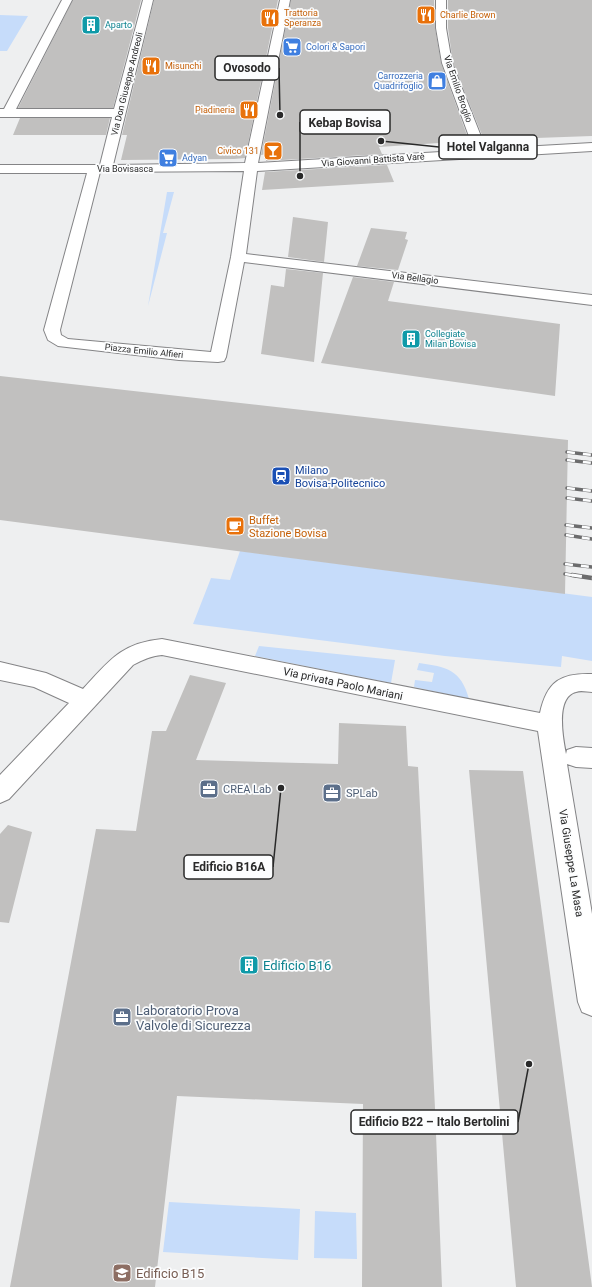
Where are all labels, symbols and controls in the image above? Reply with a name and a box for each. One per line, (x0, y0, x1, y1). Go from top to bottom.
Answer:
restaurant icon: Charlie Brown (415, 4, 437, 26)
restaurant icon: Trattoria Speranza (259, 7, 281, 29)
place label: Trattoria Speranza (284, 8, 321, 28)
place label: Charlie Brown (440, 10, 496, 20)
building icon: Aparto (80, 14, 102, 36)
place label: Aparto (105, 20, 132, 30)
street label: Via Don Giuseppe Andreoli (109, 31, 145, 137)
supermarket icon: Colori & Sapori (281, 36, 303, 58)
place label: Colori & Sapori (306, 42, 365, 52)
street label: Via Emilio Broglio (442, 54, 474, 124)
restaurant icon: Misunchi (140, 55, 162, 77)
callout: Ovosodo (215, 56, 279, 80)
place label: Misunchi (165, 61, 201, 71)
text: Ovosodo (223, 61, 271, 75)
shop icon: Carrozzeria Quadrifoglio (426, 70, 448, 92)
place label: Carrozzeria Quadrifoglio (374, 71, 423, 91)
restaurant icon: Piadineria (238, 99, 260, 121)
place label: Piadineria (195, 105, 235, 115)
callout: Kebap Bovisa (300, 110, 390, 134)
text: Kebap Bovisa (308, 116, 382, 130)
callout: Hotel Valganna (439, 135, 537, 159)
bar icon: Civico 131 (262, 140, 284, 162)
text: Hotel Valganna (447, 140, 530, 154)
place label: Civico 131 (217, 146, 259, 156)
supermarket icon: Adyan (157, 147, 179, 169)
street label: Via Giovanni Battista Varè (321, 151, 425, 169)
place label: Adyan (182, 153, 207, 163)
street label: Via Bovisasca (97, 164, 153, 174)
street label: Via Bellagio (391, 270, 439, 286)
building icon: Collegiate Milan Bovisa (400, 328, 422, 350)
place label: Collegiate Milan Bovisa (425, 329, 476, 349)
street label: Piazza Emilio Alfieri (104, 342, 184, 360)
place label: Milano Bovisa-Politecnico (295, 464, 385, 490)
station icon: Milano Bovisa-Politecnico (270, 465, 292, 487)
place label: Buffet Stazione Bovisa (249, 514, 327, 540)
cafe icon: Buffet Stazione Bovisa (224, 515, 246, 537)
street label: Via privata Paolo Mariani (282, 665, 404, 703)
office icon: CREA Lab (198, 778, 220, 800)
office icon: SPLab (321, 782, 343, 804)
place label: CREA Lab (223, 783, 271, 796)
place label: SPLab (346, 787, 378, 800)
street label: Via Giuseppe La Masa (556, 808, 586, 918)
callout: Edificio B16A (184, 855, 273, 879)
text: Edificio B16A (193, 860, 266, 874)
building icon: Edificio B16 (238, 954, 260, 976)
place label: Edificio B16 (263, 958, 331, 973)
place label: Laboratorio Prova Valvole di Sicurezza (136, 1003, 251, 1033)
office icon: Laboratorio Prova Valvole di Sicurezza (111, 1006, 133, 1028)
callout: Edificio B22 – Italo Bertolini (351, 1110, 518, 1134)
text: Edificio B22 – Italo Bertolini (359, 1115, 509, 1129)
school or university icon: Edificio B15 (111, 1262, 133, 1284)
place label: Edificio B15 (136, 1266, 204, 1281)

